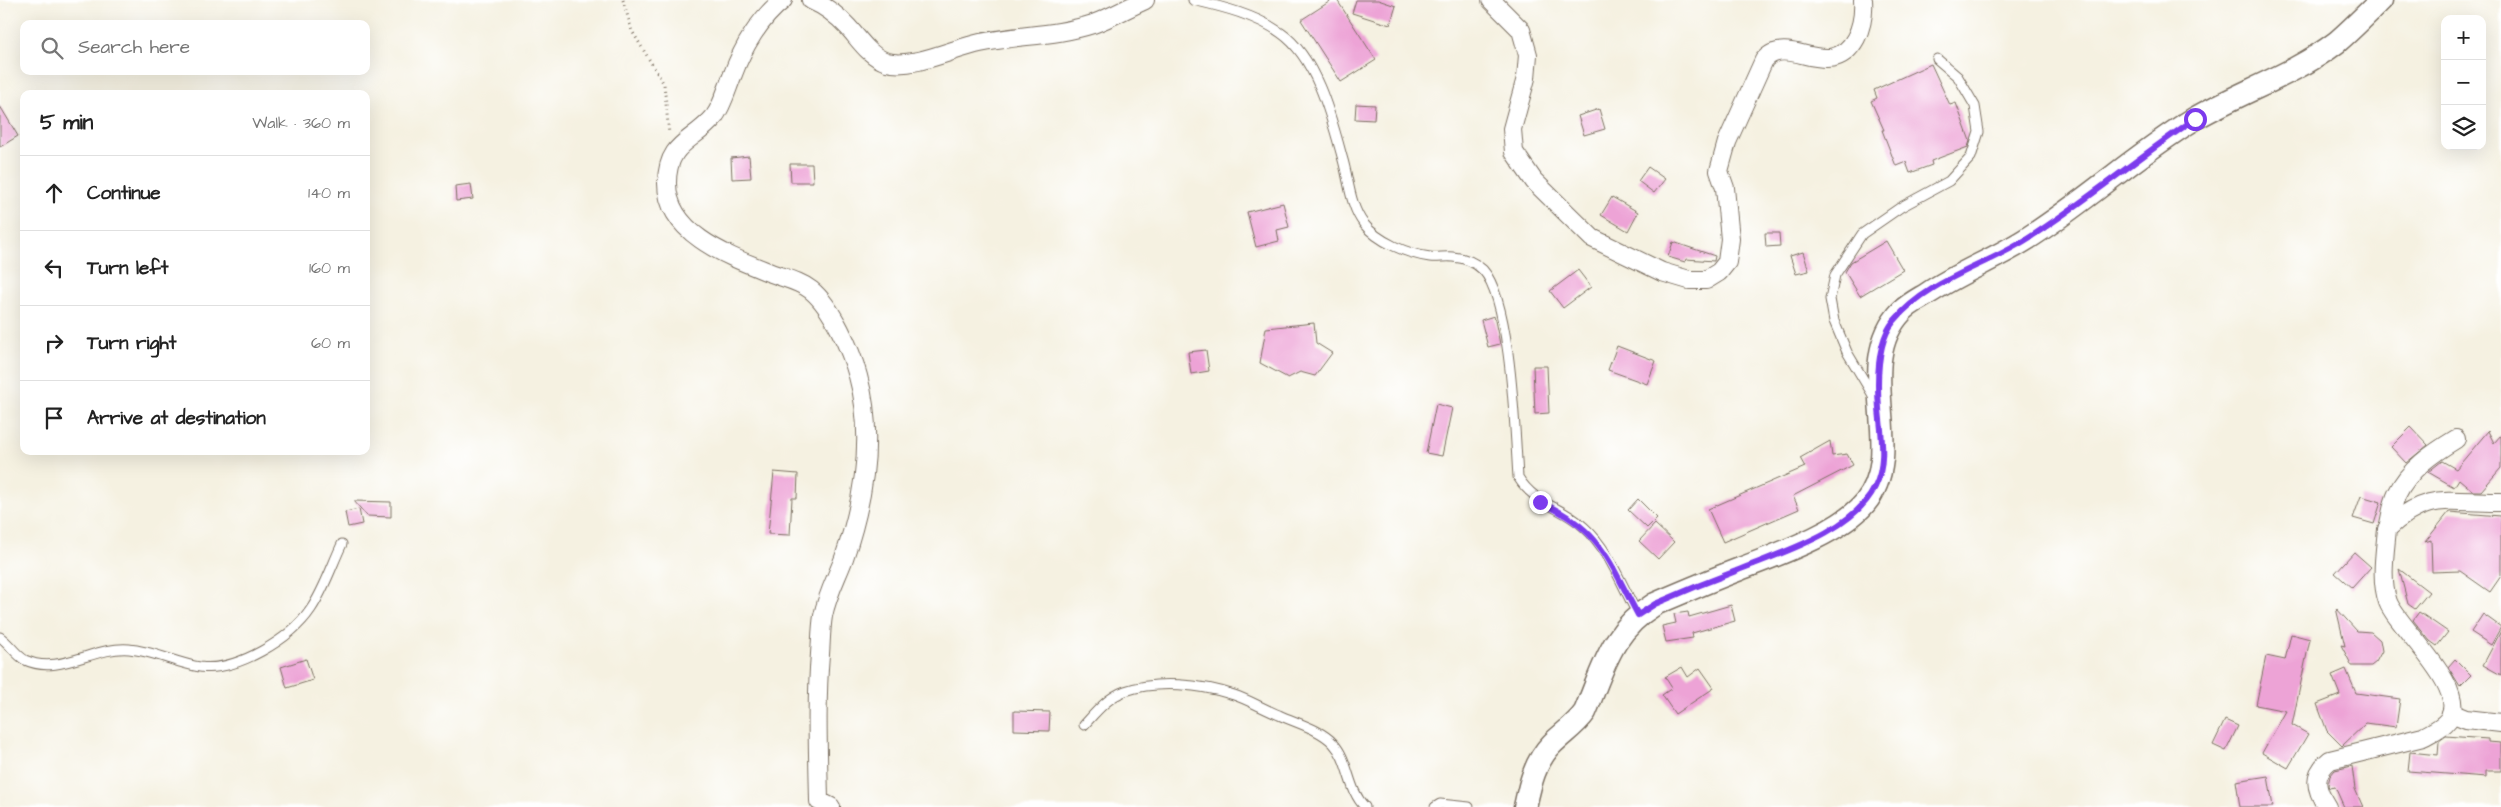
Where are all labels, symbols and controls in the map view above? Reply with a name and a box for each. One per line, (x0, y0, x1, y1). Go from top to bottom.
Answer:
map controls (2441, 15, 2486, 150)
button: + (2441, 15, 2486, 60)
search box (20, 20, 370, 75)
icon: search (38, 34, 66, 62)
text: Search here (78, 34, 190, 61)
button: − (2441, 60, 2486, 105)
button: layers (2441, 105, 2486, 150)
text: 5 min (40, 108, 93, 137)
route start (2184, 108, 2207, 131)
text: Walk · 360 m (252, 112, 350, 134)
icon: ahead (40, 179, 68, 207)
text: Continue (87, 180, 161, 207)
text: 140 m (308, 182, 350, 204)
icon: left (40, 254, 68, 282)
text: Turn left (87, 255, 168, 282)
text: 160 m (309, 257, 350, 279)
icon: right (40, 329, 68, 357)
text: Turn right (87, 330, 176, 357)
text: 60 m (311, 332, 350, 354)
icon: arrive (40, 404, 68, 432)
text: Arrive at destination (87, 405, 266, 432)
route end (1529, 491, 1552, 514)

